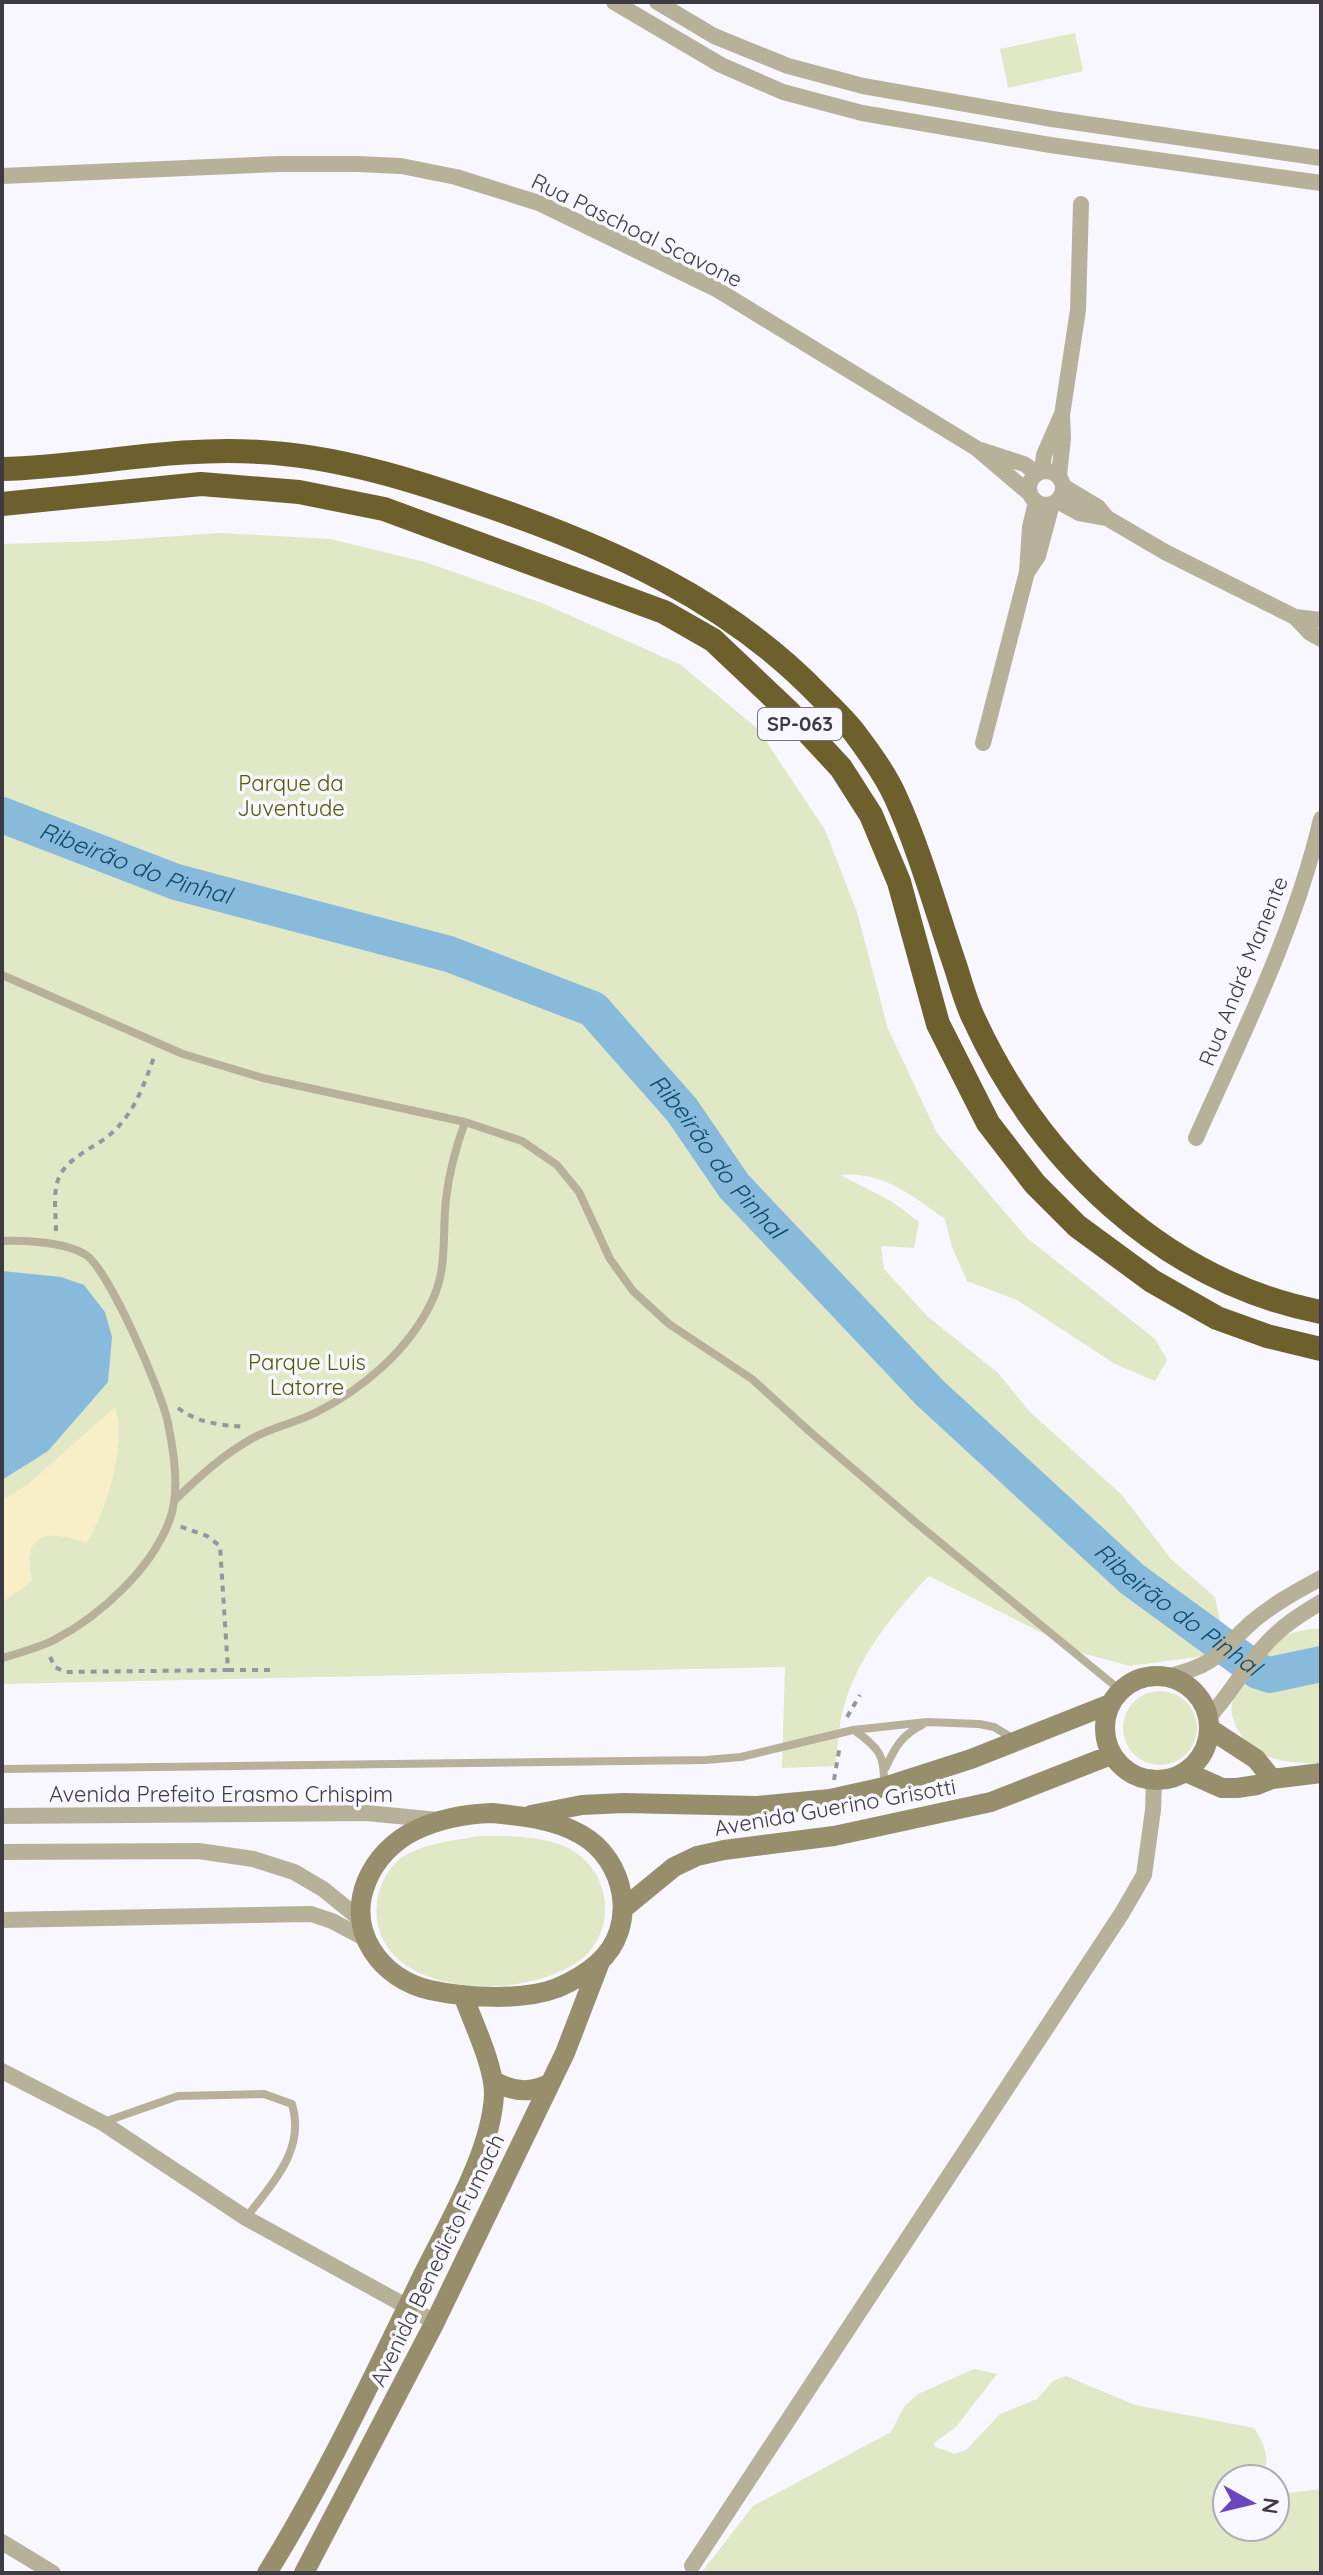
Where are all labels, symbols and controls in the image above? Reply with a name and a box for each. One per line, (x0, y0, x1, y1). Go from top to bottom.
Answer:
street label: Rua Paschoal Scavone (527, 167, 747, 293)
road number: SP-063 (758, 708, 842, 740)
park label: Parque da Juventude (237, 769, 345, 822)
water label: Ribeirão do Pinhal (35, 815, 237, 911)
street label: Rua André Manente (1192, 872, 1294, 1070)
water label: Ribeirão do Pinhal (643, 1068, 794, 1246)
park label: Parque Luis Latorre (248, 1348, 366, 1401)
water label: Ribeirão do Pinhal (1089, 1536, 1269, 1683)
street label: Avenida Guerino Grisotti (712, 1772, 958, 1842)
street label: Avenida Prefeito Erasmo Crhispim (49, 1780, 393, 1808)
street label: Avenida Benedicto Fumach (364, 2129, 510, 2391)
north arrow (1211, 2463, 1291, 2543)
text: N (1256, 2496, 1286, 2516)

